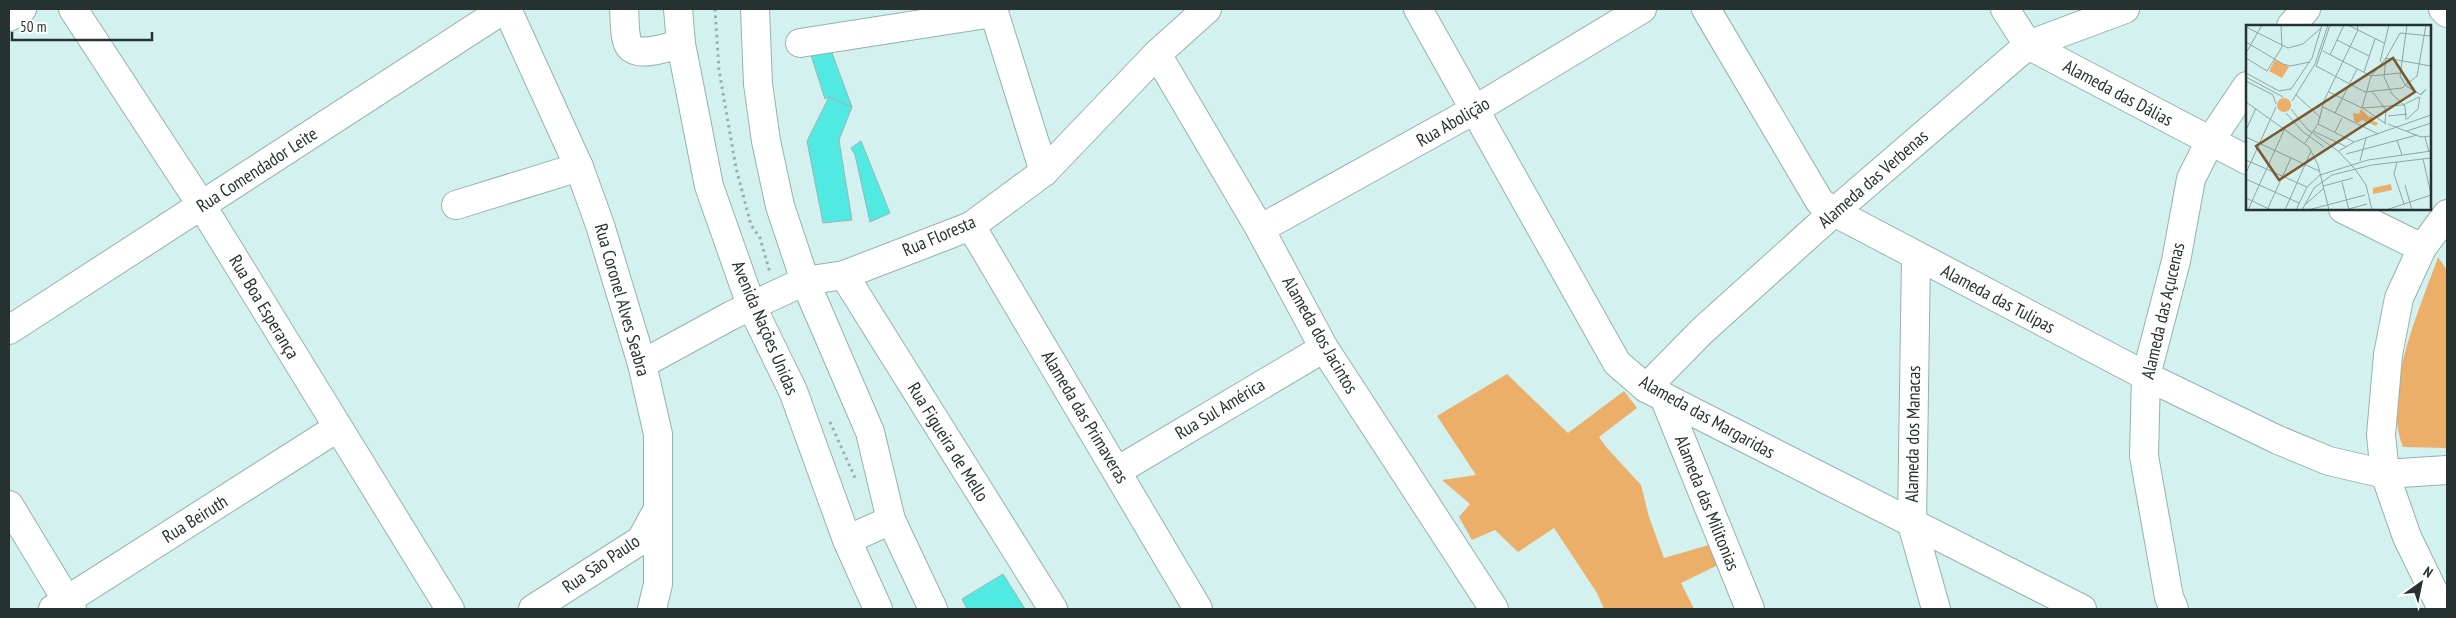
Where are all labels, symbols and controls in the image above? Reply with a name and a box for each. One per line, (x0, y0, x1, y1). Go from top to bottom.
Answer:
scale bar (12, 10, 152, 42)
text: 50 m (20, 17, 46, 36)
inset map (2246, 25, 2431, 210)
street label: Alameda das Dálias (2060, 54, 2177, 131)
street label: Rua Abolição (1412, 91, 1494, 152)
street label: Rua Comendador Leite (192, 122, 322, 217)
street label: Alameda das Verbenas (1813, 124, 1933, 233)
street label: Rua Floresta (899, 210, 979, 261)
street label: Rua Coronel Alves Seabra (590, 221, 655, 379)
street label: Alameda das Açucenas (2136, 240, 2189, 381)
street label: Rua Boa Esperança (224, 250, 305, 363)
street label: Avenida Nações Unidas (727, 257, 804, 398)
street label: Alameda das Tulipas (1937, 259, 2059, 338)
street label: Alameda dos Jacintos (1278, 272, 1363, 398)
street label: Alameda das Primaveras (1037, 346, 1134, 487)
street label: Alameda dos Manacas (1900, 365, 1925, 503)
street label: Alameda das Margaridas (1636, 370, 1779, 463)
street label: Rua Sul América (1171, 373, 1269, 444)
street label: Rua Figueira de Mello (903, 378, 994, 506)
street label: Alameda das Militonias (1670, 432, 1745, 574)
street label: Rua Beiruth (158, 490, 232, 548)
street label: Rua São Paulo (558, 529, 644, 598)
north arrow (2396, 558, 2446, 608)
text: N (2420, 562, 2436, 582)

